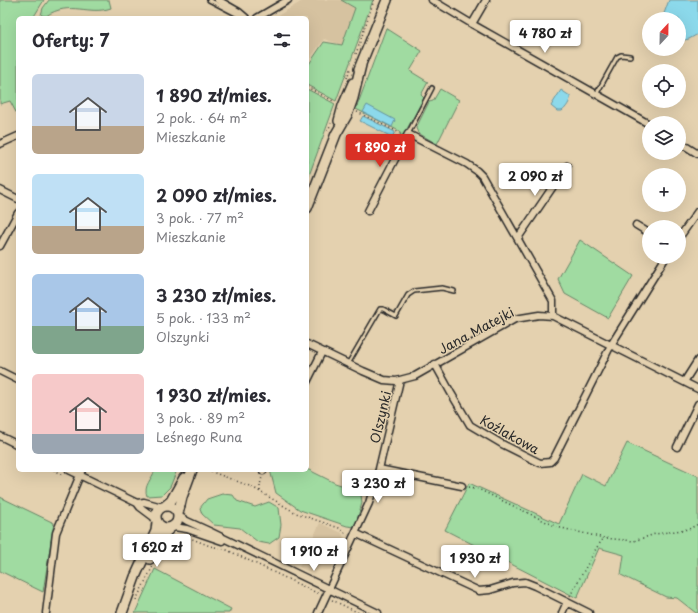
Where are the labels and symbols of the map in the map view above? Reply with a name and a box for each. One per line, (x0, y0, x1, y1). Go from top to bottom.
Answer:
north arrow (642, 12, 686, 56)
pin: 4 780 zł (504, 20, 586, 54)
pin: 1 890 zł (339, 134, 421, 168)
pin: 2 090 zł (494, 163, 576, 197)
street label: Jana Matejki (435, 302, 517, 358)
street label: Olszynki (365, 389, 395, 445)
street label: Koźlakowa (477, 410, 544, 459)
pin: 3 230 zł (337, 470, 419, 504)
pin: 1 620 zł (116, 534, 198, 568)
pin: 1 910 zł (273, 538, 355, 572)
pin: 1 930 zł (434, 545, 516, 579)

